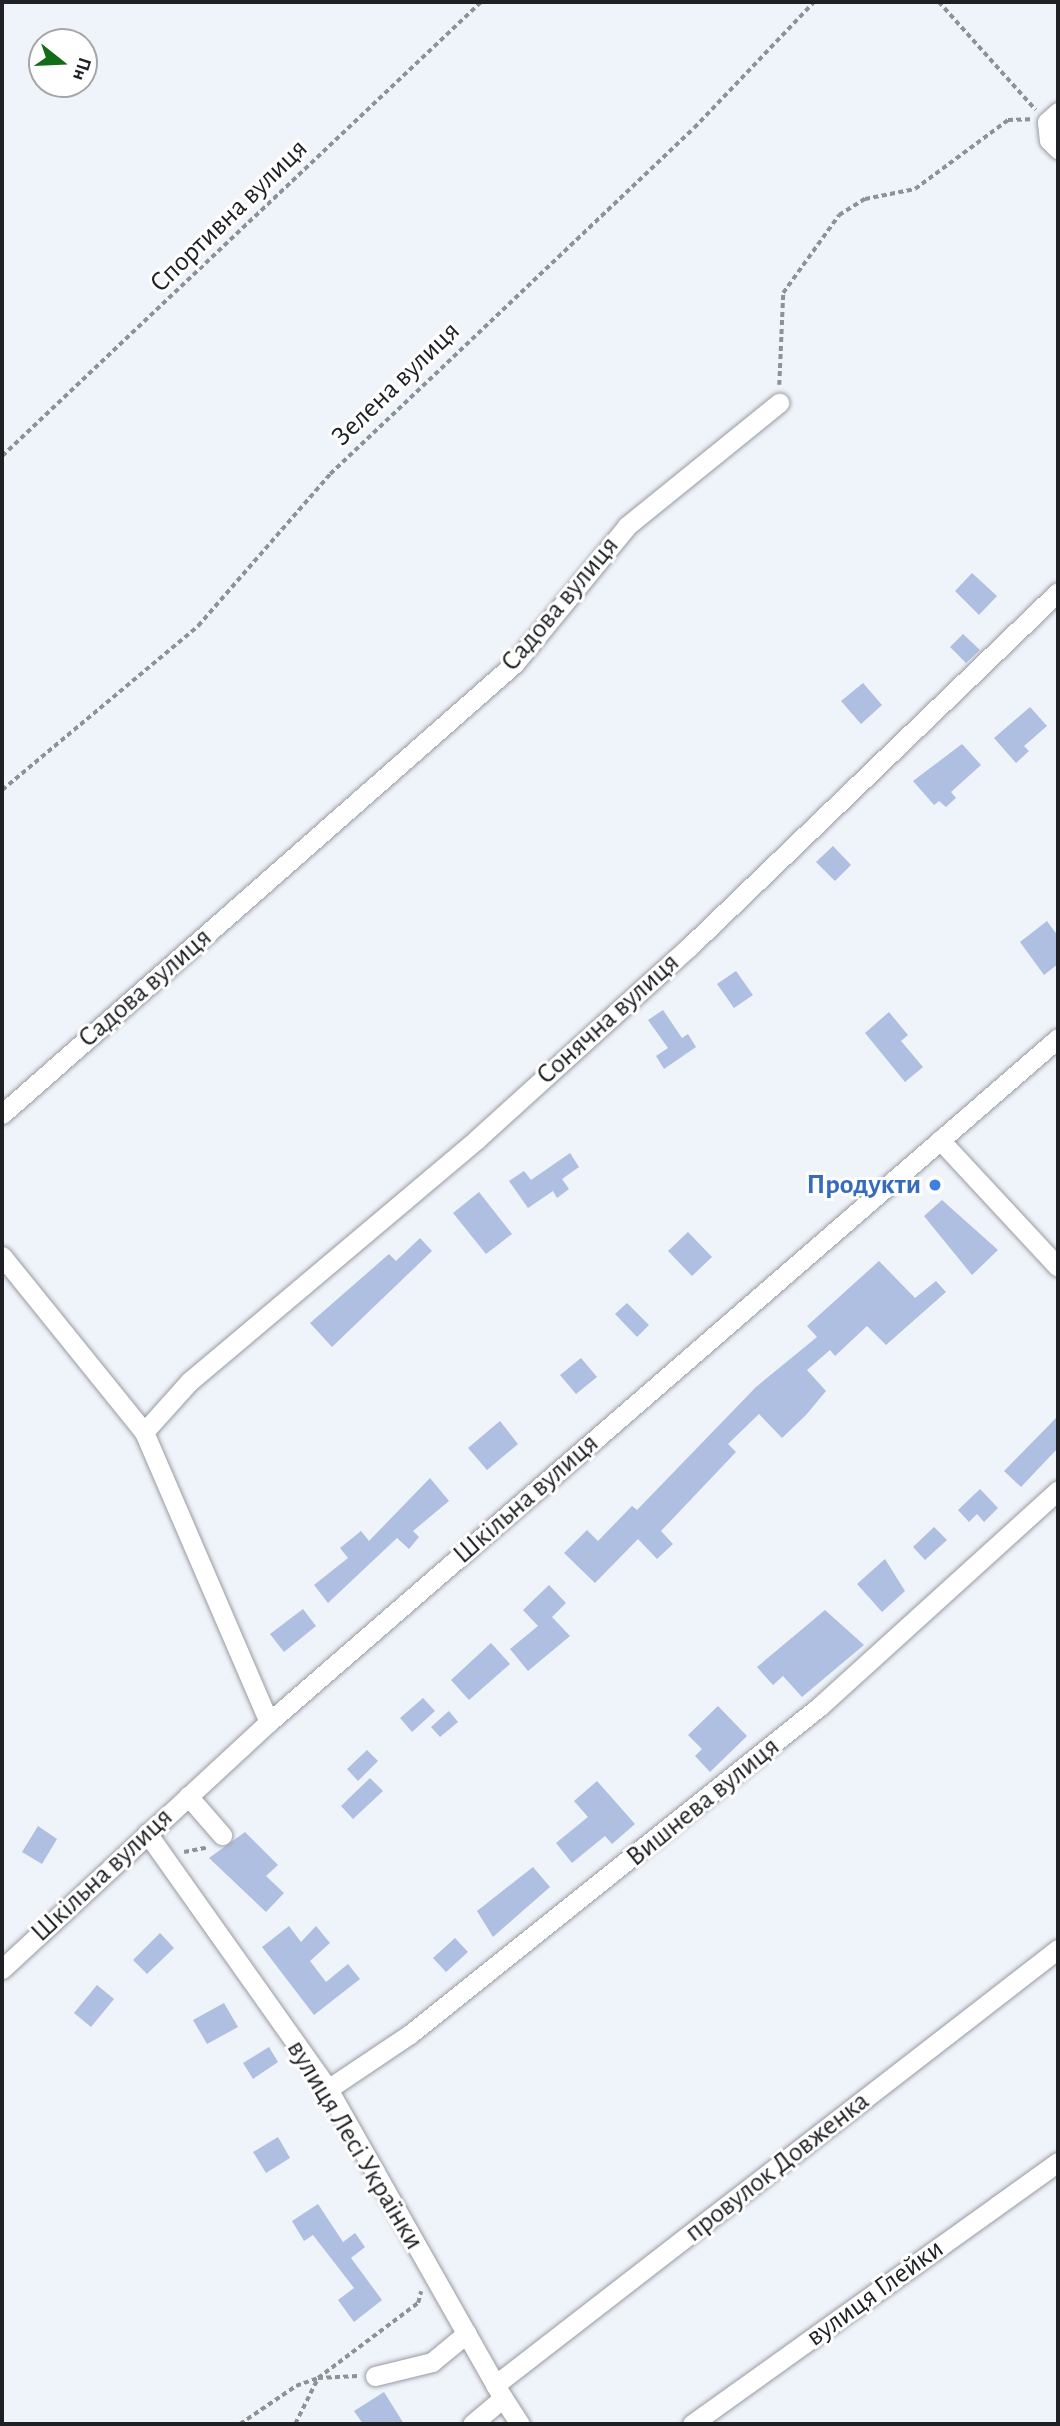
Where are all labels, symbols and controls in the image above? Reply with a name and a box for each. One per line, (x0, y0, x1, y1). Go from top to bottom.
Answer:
north arrow (28, 28, 98, 98)
text: Пн (69, 55, 94, 83)
street label: Спортивна вулиця (143, 132, 315, 300)
street label: Зелена вулиця (325, 315, 467, 453)
street label: Садова вулиця (494, 530, 626, 678)
street label: Садова вулиця (71, 921, 219, 1055)
street label: Сонячна вулиця (530, 946, 686, 1092)
place label: Продукти (807, 1168, 921, 1202)
marker: Продукти (927, 1177, 943, 1193)
street label: Шкільна вулиця (446, 1427, 606, 1571)
street label: Вишнева вулиця (620, 1730, 786, 1874)
street label: Шкільна вулиця (24, 1801, 180, 1949)
street label: вулиця Лесі Українки (279, 2034, 431, 2256)
street label: провулок Довженка (678, 2085, 876, 2249)
street label: вулиця Глейки (800, 2232, 950, 2354)

